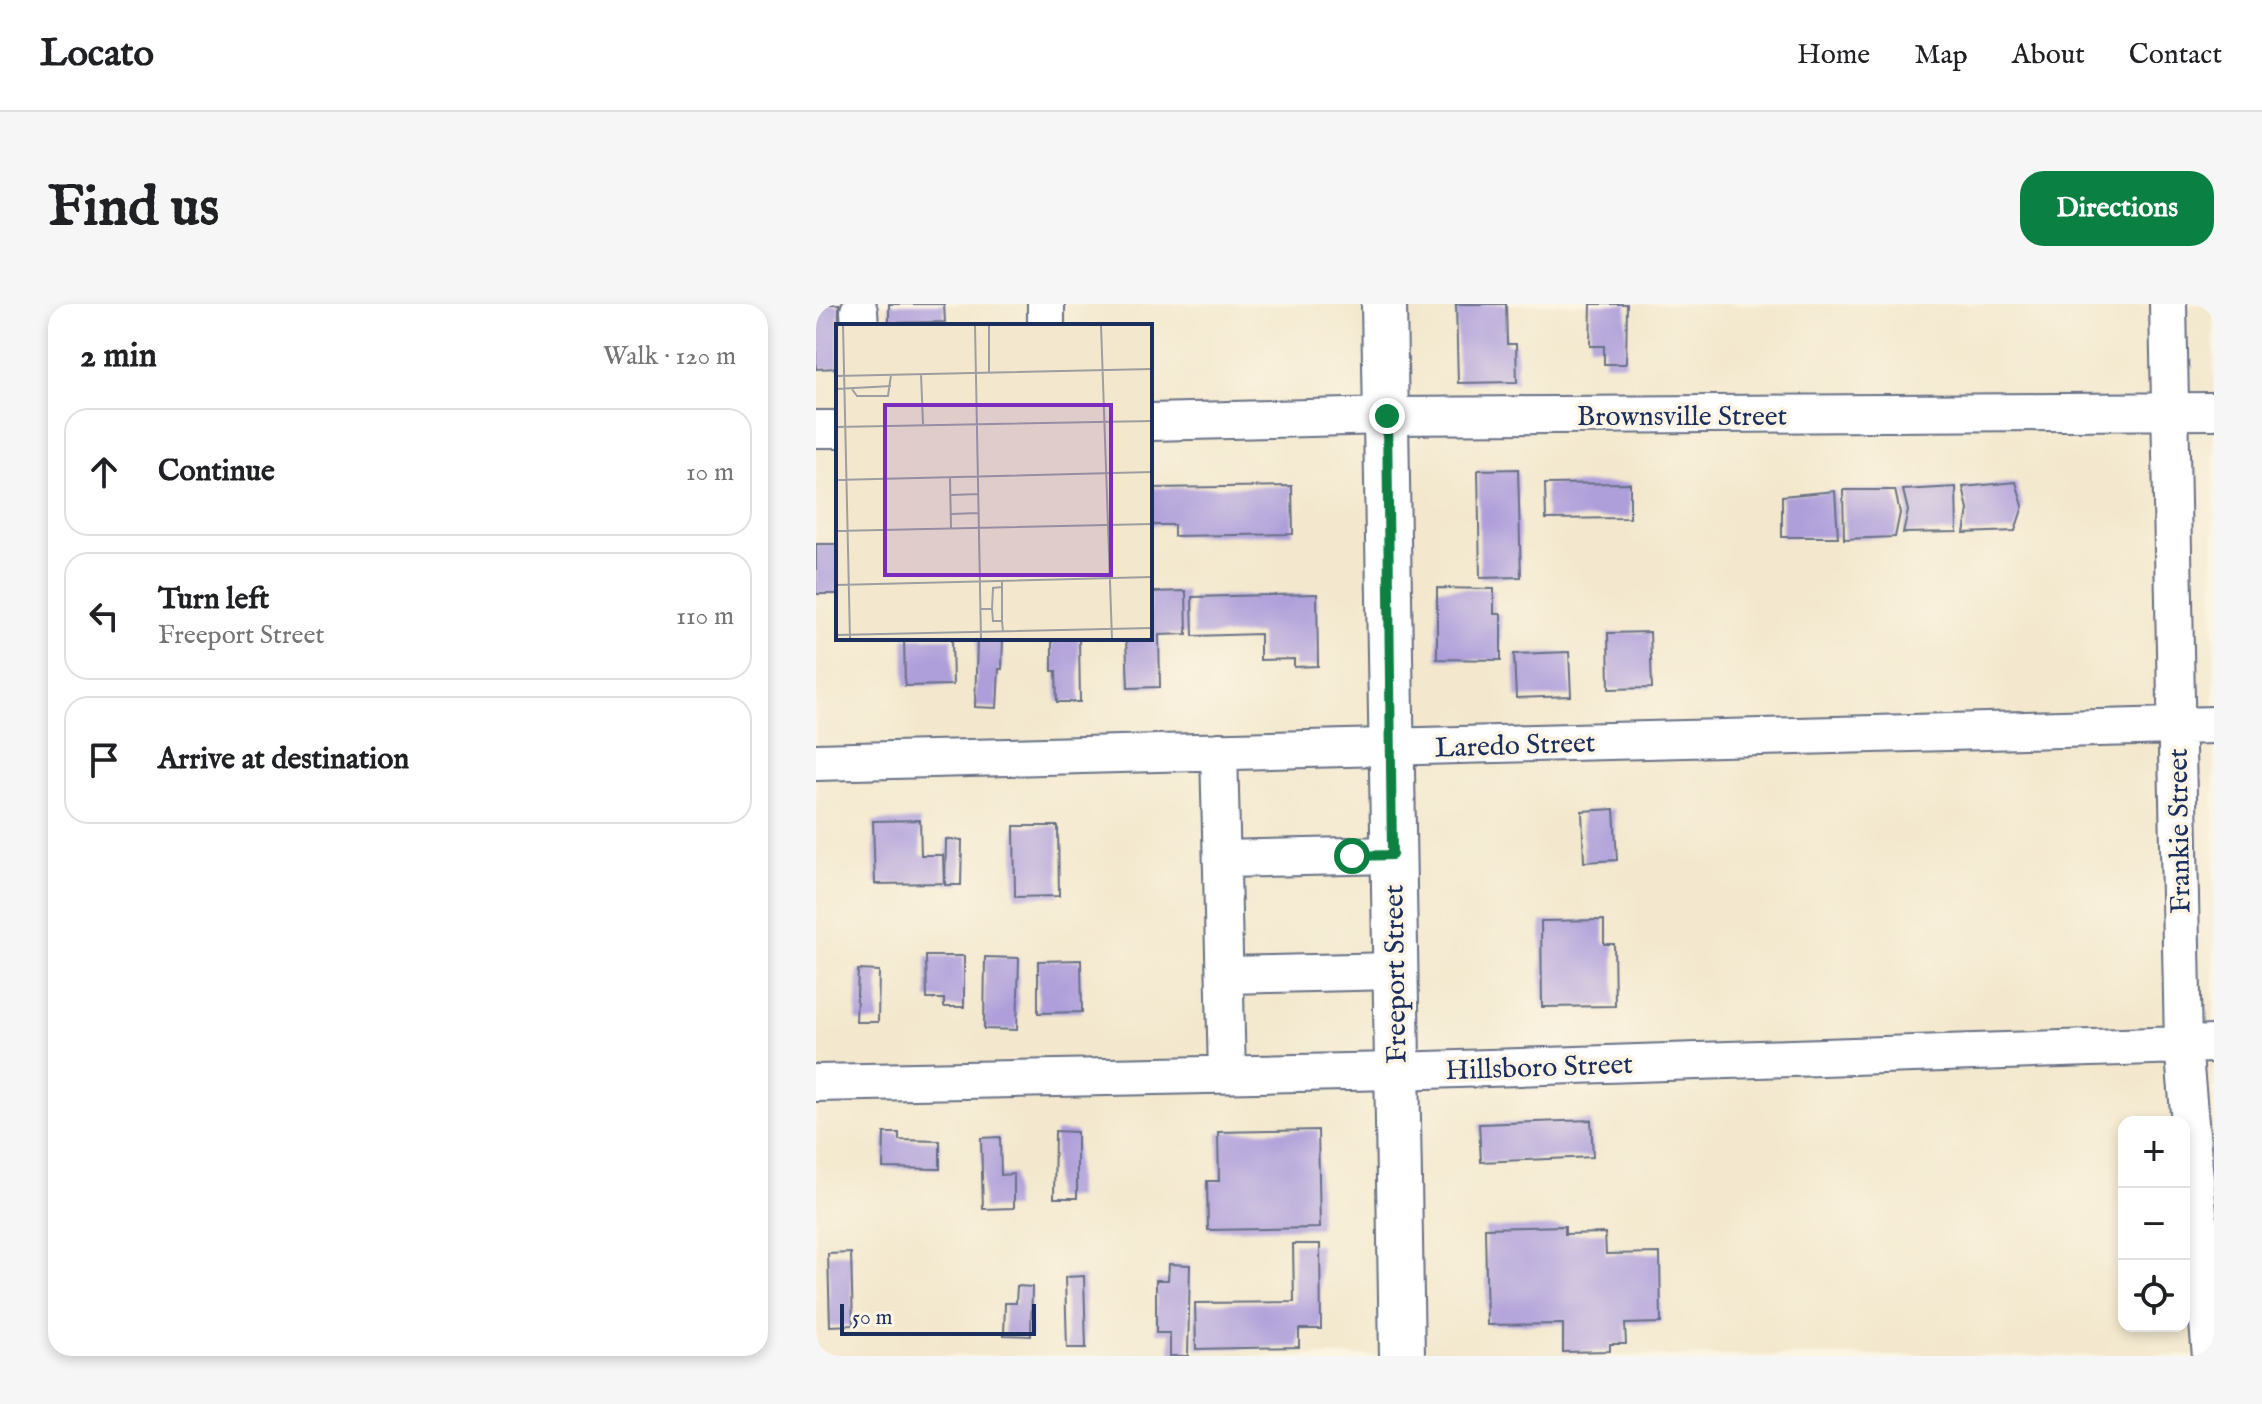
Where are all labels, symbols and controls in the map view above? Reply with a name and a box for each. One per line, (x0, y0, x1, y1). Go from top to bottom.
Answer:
text: Locato (40, 31, 154, 79)
text: Home (1797, 38, 1870, 73)
text: Map (1914, 38, 1968, 73)
text: About (2012, 38, 2085, 73)
text: Contact (2129, 38, 2222, 73)
button: Directions (2020, 171, 2214, 246)
text: Find us (48, 173, 219, 244)
inset map (836, 324, 1152, 640)
text: 2 min (80, 335, 157, 378)
text: Walk · 120 m (603, 340, 736, 373)
route end (1369, 398, 1405, 434)
street label: Brownsville Street (1577, 400, 1788, 435)
icon: ahead (82, 450, 126, 494)
text: Continue (158, 453, 275, 491)
text: 10 m (686, 456, 734, 489)
text: Turn left (158, 581, 269, 619)
icon: left (82, 594, 126, 638)
text: 110 m (676, 600, 734, 633)
text: Freeport Street (158, 619, 324, 652)
street label: Laredo Street (1434, 726, 1596, 767)
icon: arrive (82, 738, 126, 782)
text: Arrive at destination (158, 741, 409, 779)
street label: Frankie Street (2162, 747, 2199, 914)
route start (1334, 838, 1370, 874)
street label: Freeport Street (1377, 884, 1416, 1064)
street label: Hillsboro Street (1445, 1048, 1634, 1089)
map controls (2118, 1116, 2190, 1332)
button: + (2118, 1116, 2190, 1188)
button: − (2118, 1188, 2190, 1260)
button: locate (2118, 1260, 2190, 1332)
scale bar (840, 1300, 1036, 1336)
text: 50 m (852, 1304, 893, 1332)

